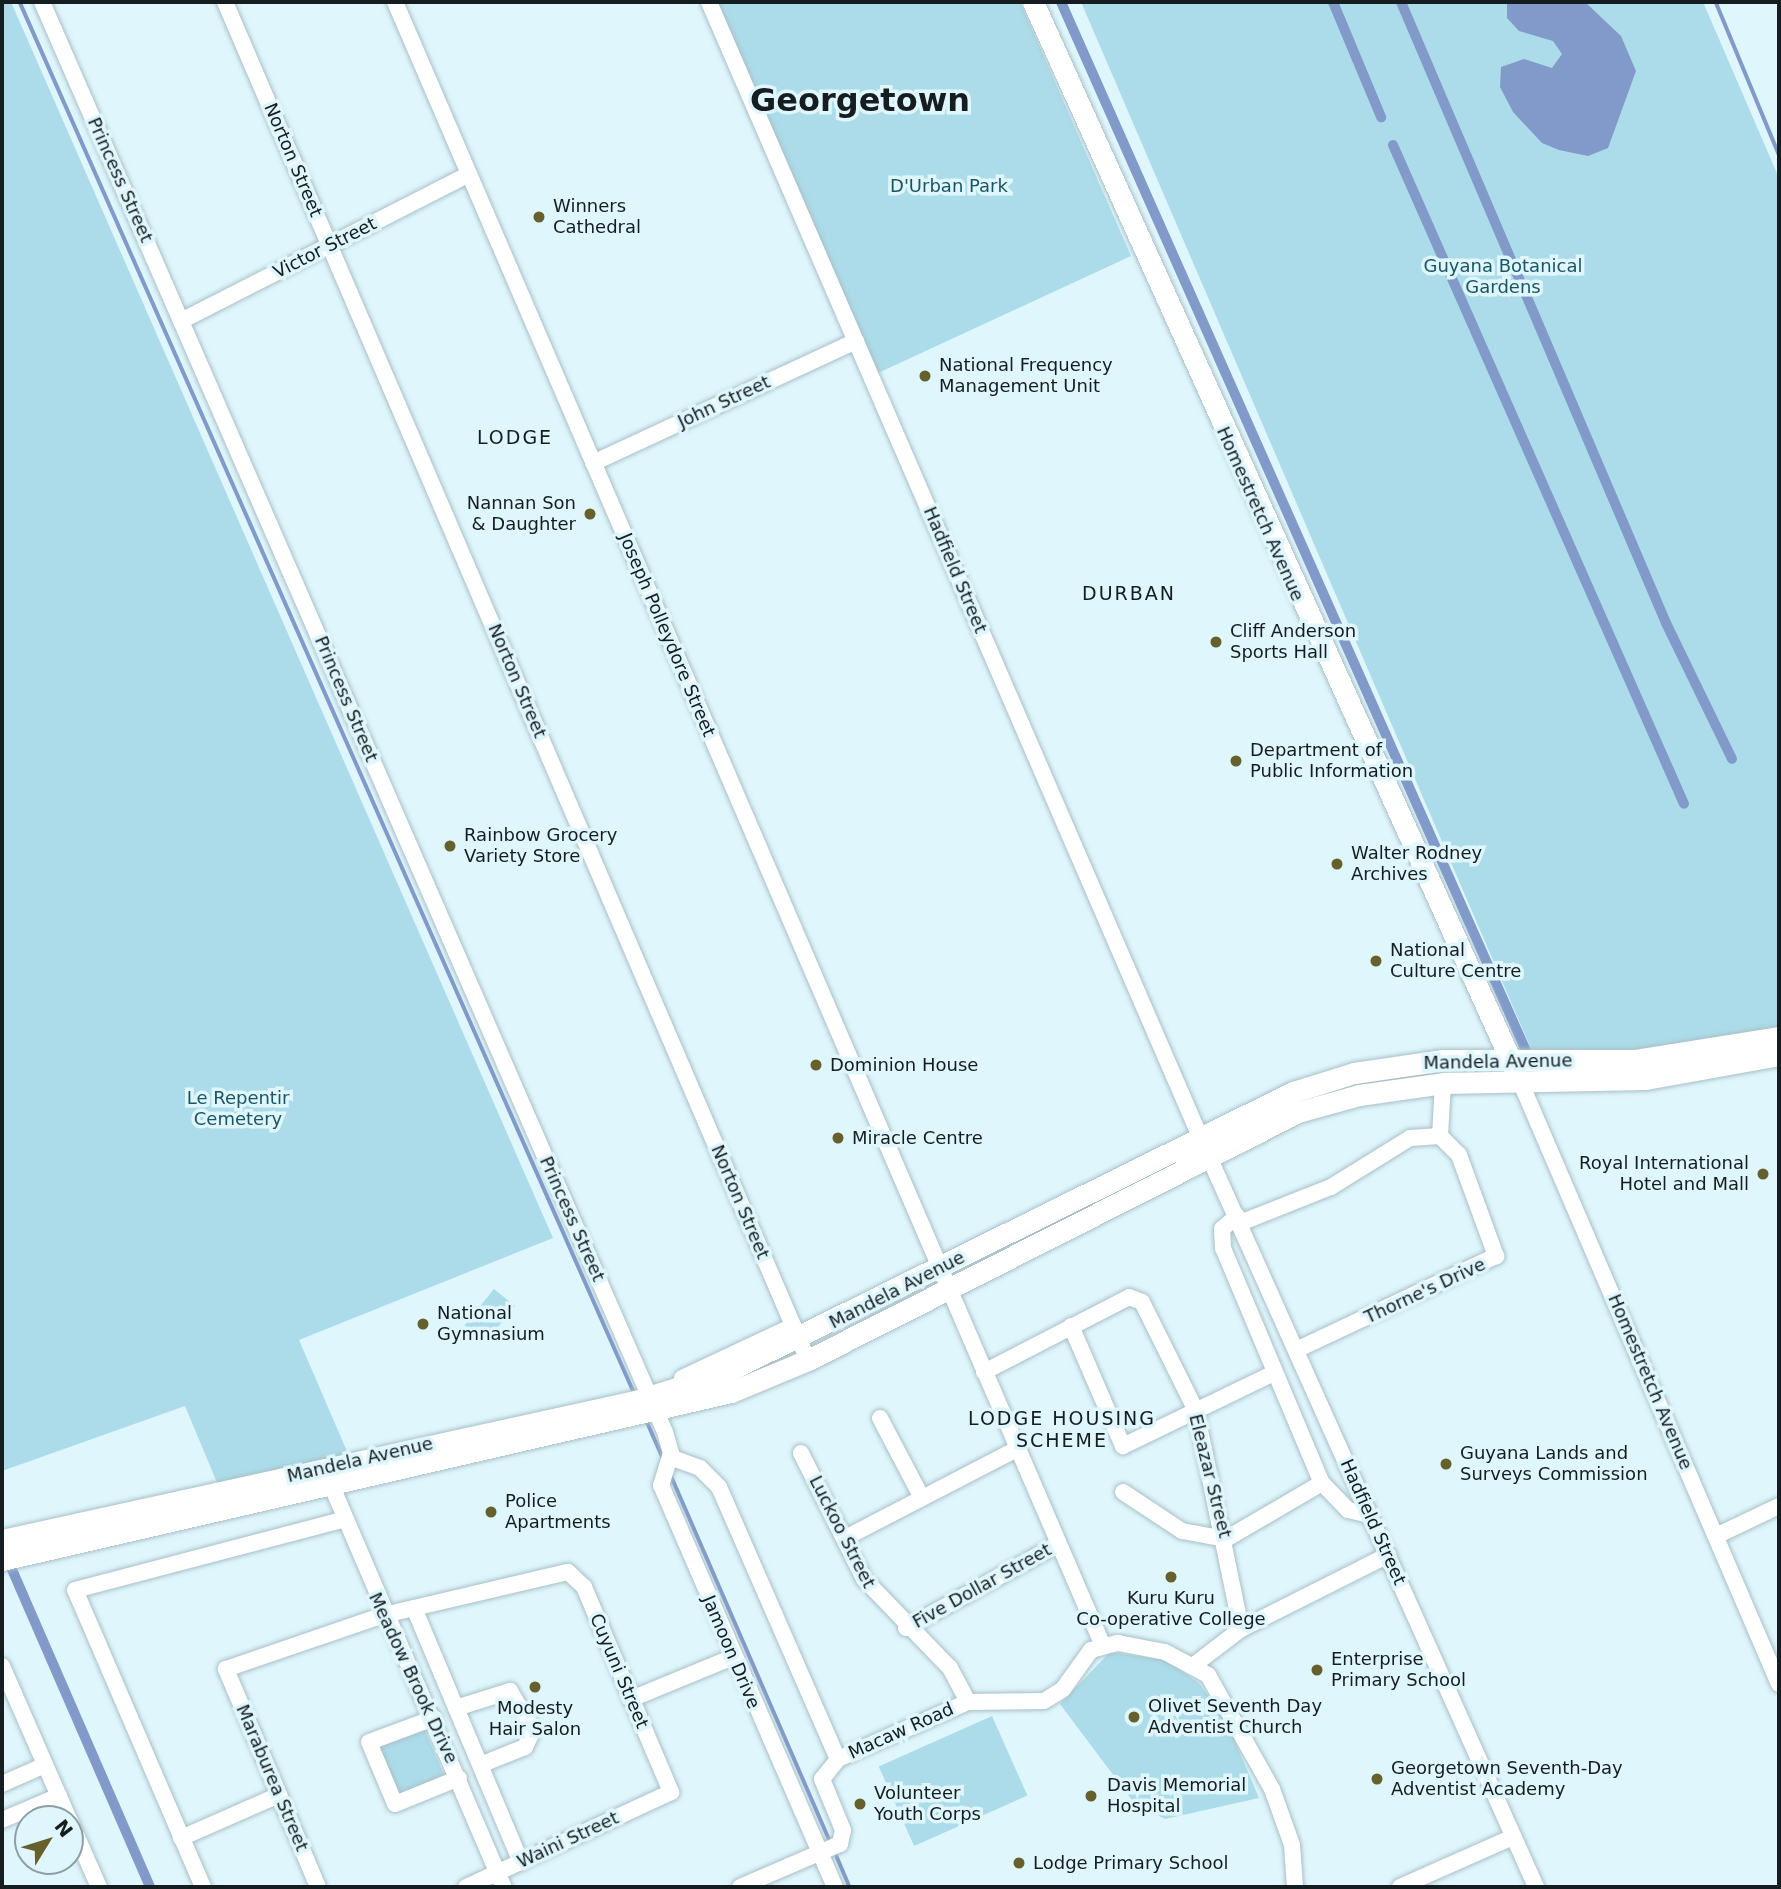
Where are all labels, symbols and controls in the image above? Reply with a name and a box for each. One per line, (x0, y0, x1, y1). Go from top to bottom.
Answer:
district label: Georgetown (750, 81, 970, 119)
street label: Norton Street (259, 100, 327, 220)
street label: Princess Street (83, 114, 157, 246)
park label: D'Urban Park (890, 175, 1008, 197)
place label: Winners Cathedral (553, 196, 641, 238)
marker: Winners Cathedral (531, 209, 547, 225)
street label: Victor Street (270, 213, 380, 283)
park label: Guyana Botanical Gardens (1424, 256, 1582, 298)
place label: National Frequency Management Unit (939, 355, 1113, 398)
marker: National Frequency Management Unit (917, 368, 933, 384)
street label: John Street (674, 371, 774, 433)
street label: Homestretch Avenue (1212, 423, 1308, 605)
district label: LODGE (478, 427, 552, 449)
place label: Nannan Son & Daughter (467, 493, 576, 536)
street label: Hadfield Street (919, 504, 991, 636)
marker: Nannan Son & Daughter (582, 506, 598, 522)
street label: Joseph Polleydore Street (614, 530, 720, 740)
district label: DURBAN (1083, 583, 1175, 605)
street label: Norton Street (483, 621, 551, 741)
place label: Cliff Anderson Sports Hall (1230, 621, 1356, 664)
street label: Princess Street (310, 633, 382, 765)
marker: Cliff Anderson Sports Hall (1208, 634, 1224, 650)
place label: Department of Public Information (1250, 740, 1413, 782)
marker: Department of Public Information (1228, 753, 1244, 769)
place label: Rainbow Grocery Variety Store (464, 825, 617, 868)
marker: Rainbow Grocery Variety Store (442, 838, 458, 854)
place label: Walter Rodney Archives (1351, 843, 1482, 886)
marker: Walter Rodney Archives (1329, 856, 1345, 872)
place label: National Culture Centre (1390, 940, 1521, 982)
marker: National Culture Centre (1368, 953, 1384, 969)
street label: Mandela Avenue (1423, 1050, 1573, 1074)
place label: Dominion House (830, 1054, 978, 1076)
marker: Dominion House (808, 1057, 824, 1073)
park label: Le Repentir Cemetery (187, 1088, 289, 1130)
place label: Miracle Centre (852, 1127, 983, 1149)
marker: Miracle Centre (830, 1130, 846, 1146)
street label: Norton Street (706, 1142, 774, 1262)
street label: Princess Street (535, 1153, 609, 1285)
place label: Royal International Hotel and Mall (1579, 1153, 1749, 1196)
marker: Royal International Hotel and Mall (1755, 1166, 1771, 1182)
street label: Mandela Avenue (826, 1247, 968, 1333)
street label: Thorne's Drive (1361, 1254, 1489, 1328)
street label: Homestretch Avenue (1603, 1291, 1697, 1473)
place label: National Gymnasium (437, 1303, 545, 1346)
marker: National Gymnasium (415, 1316, 431, 1332)
district label: LODGE HOUSING SCHEME (970, 1408, 1154, 1452)
street label: Eleazar Street (1184, 1412, 1236, 1540)
street label: Mandela Avenue (285, 1433, 435, 1487)
place label: Guyana Lands and Surveys Commission (1460, 1443, 1648, 1486)
street label: Hadfield Street (1336, 1456, 1410, 1588)
marker: Guyana Lands and Surveys Commission (1438, 1456, 1454, 1472)
street label: Luckoo Street (804, 1472, 880, 1592)
place label: Police Apartments (505, 1491, 611, 1534)
marker: Police Apartments (483, 1504, 499, 1520)
street label: Five Dollar Street (909, 1539, 1055, 1633)
marker: Kuru Kuru Co-operative College (1163, 1569, 1179, 1585)
place label: Kuru Kuru Co-operative College (1076, 1588, 1266, 1630)
street label: Meadow Brook Drive (364, 1589, 462, 1767)
street label: Jamoon Drive (697, 1592, 765, 1712)
street label: Cuyuni Street (585, 1610, 653, 1732)
place label: Enterprise Primary School (1331, 1649, 1466, 1692)
marker: Enterprise Primary School (1309, 1662, 1325, 1678)
marker: Modesty Hair Salon (527, 1679, 543, 1695)
place label: Olivet Seventh Day Adventist Church (1148, 1696, 1322, 1738)
place label: Modesty Hair Salon (489, 1698, 581, 1740)
street label: Macaw Road (845, 1698, 957, 1764)
street label: Maraburea Street (231, 1701, 313, 1855)
marker: Olivet Seventh Day Adventist Church (1126, 1709, 1142, 1725)
place label: Georgetown Seventh-Day Adventist Academy (1391, 1758, 1623, 1800)
marker: Georgetown Seventh-Day Adventist Academy (1369, 1771, 1385, 1787)
place label: Davis Memorial Hospital (1107, 1775, 1246, 1817)
place label: Volunteer Youth Corps (874, 1783, 981, 1826)
marker: Davis Memorial Hospital (1081, 1786, 1101, 1806)
marker: Volunteer Youth Corps (852, 1796, 868, 1812)
north arrow (14, 1805, 84, 1875)
street label: Waini Street (514, 1807, 622, 1873)
text: N (50, 1815, 78, 1841)
place label: Lodge Primary School (1033, 1852, 1228, 1874)
marker: Lodge Primary School (1011, 1855, 1027, 1871)

